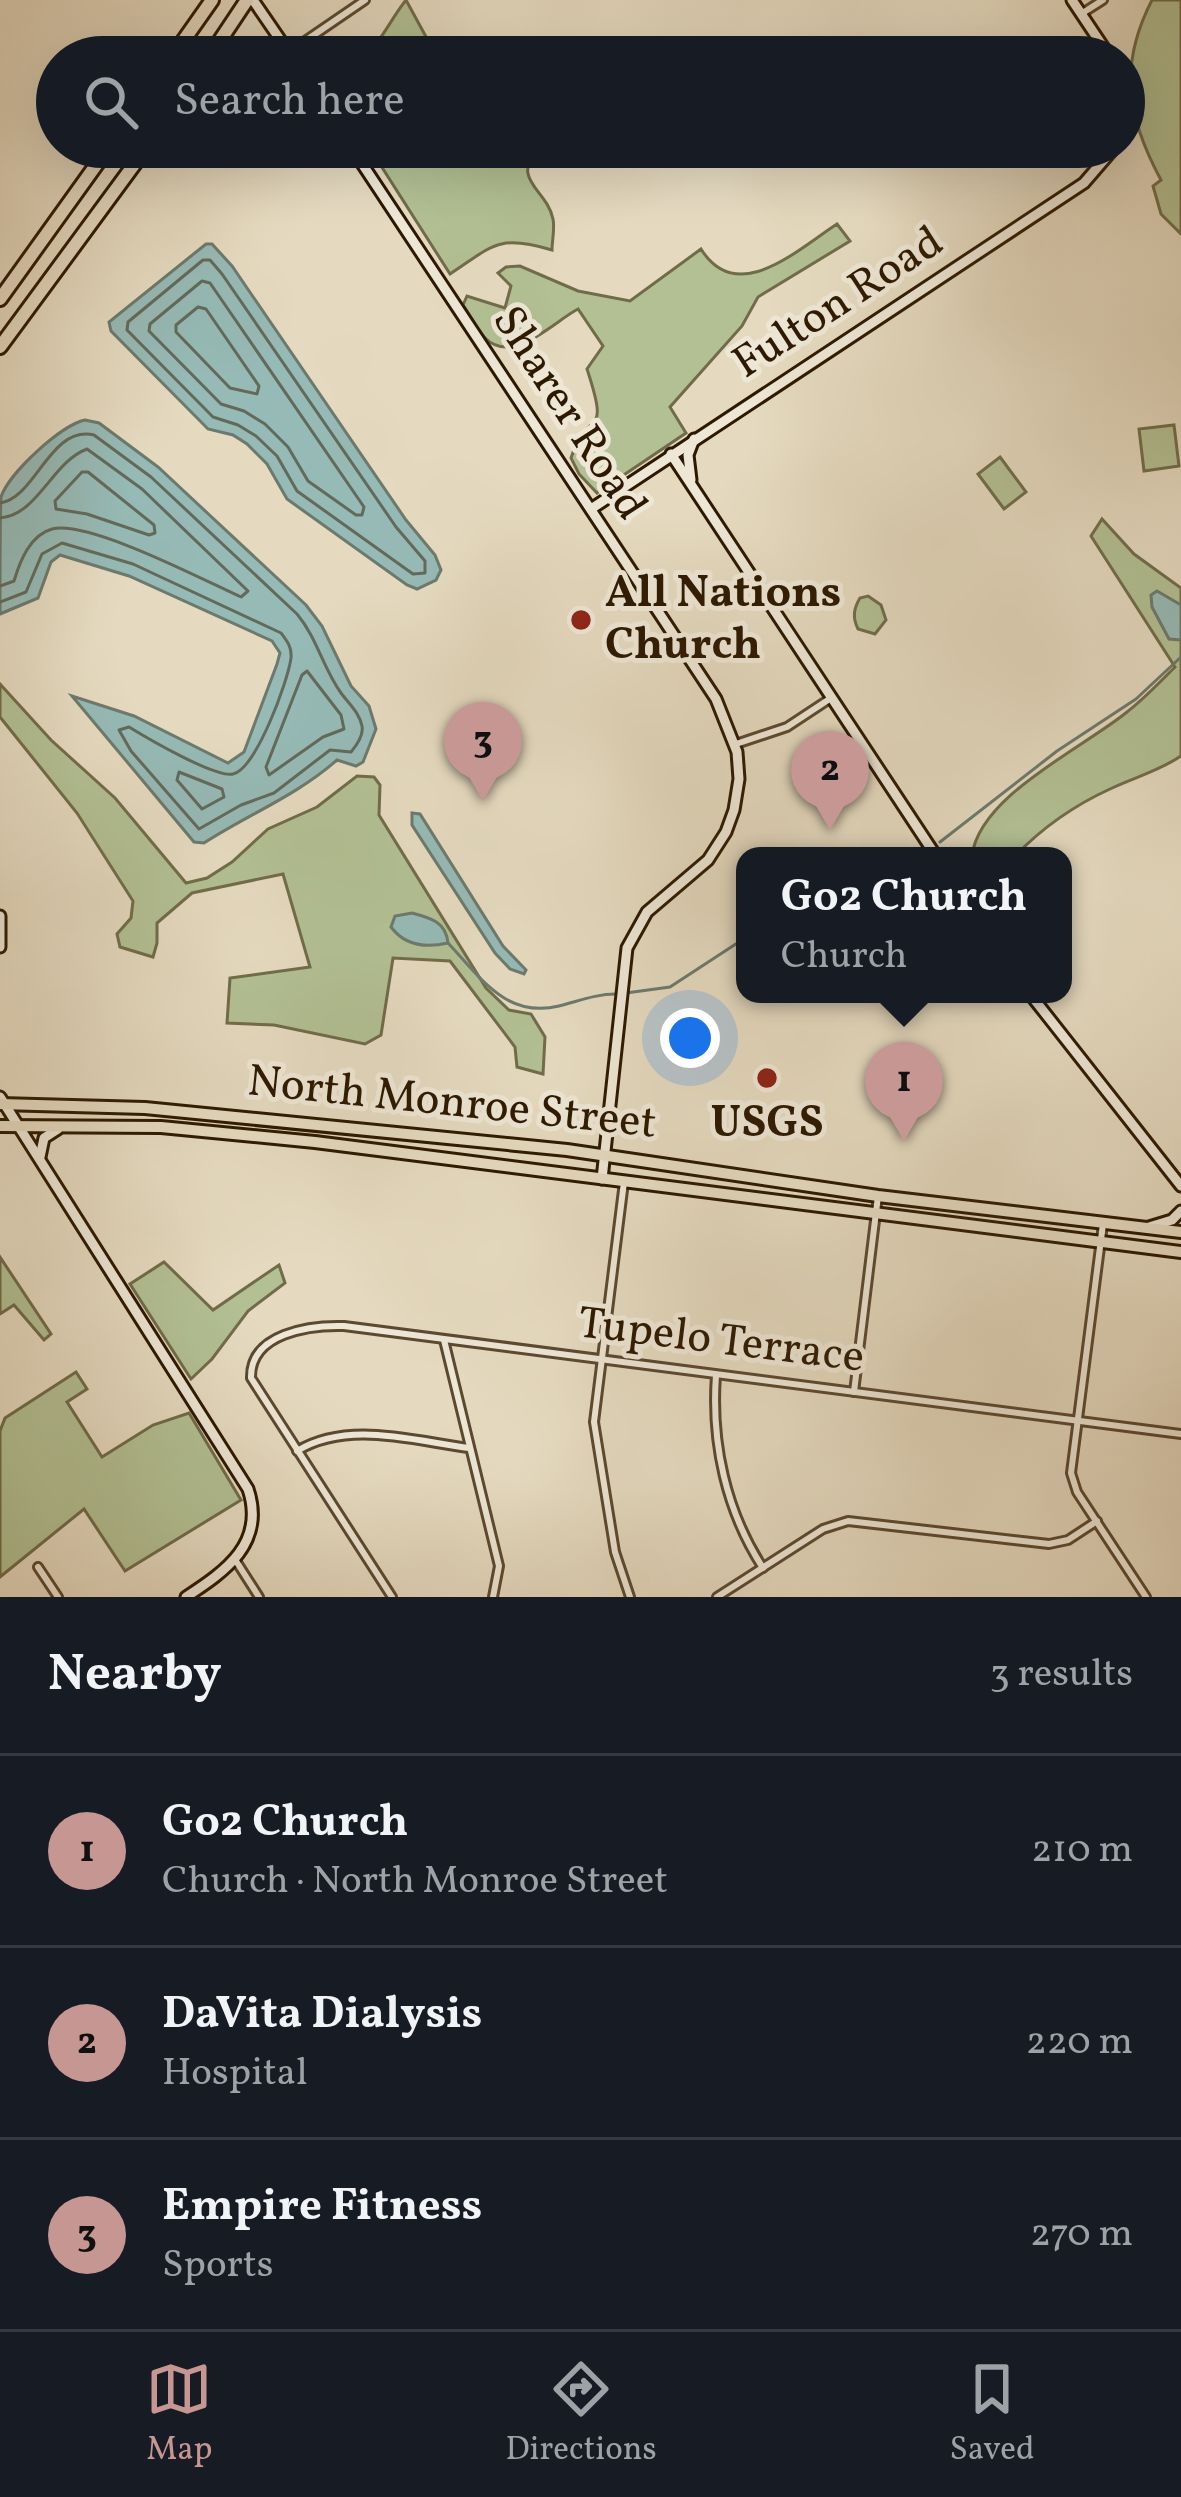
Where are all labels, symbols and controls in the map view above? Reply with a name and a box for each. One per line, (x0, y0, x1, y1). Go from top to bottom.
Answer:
search box (36, 36, 1145, 168)
icon: search (78, 69, 144, 135)
text: Search here (174, 71, 405, 134)
street label: Fulton Road (721, 212, 957, 396)
street label: Sharer Road (475, 295, 661, 533)
place label: All Nations Church (605, 563, 841, 678)
marker: All Nations Church (568, 607, 594, 633)
pin: 3 (444, 702, 522, 801)
pin: 2 (791, 731, 869, 830)
popup (736, 847, 1072, 1003)
text: Go2 Church (781, 867, 1027, 930)
text: Church (781, 930, 908, 984)
your location (660, 1008, 720, 1068)
pin: 1 (865, 1042, 943, 1141)
street label: North Monroe Street (244, 1051, 660, 1157)
marker: USGS (754, 1065, 780, 1091)
place label: USGS (710, 1093, 824, 1156)
street label: Tupelo Terrace (574, 1293, 868, 1391)
text: Nearby (48, 1640, 222, 1711)
text: 3 results (990, 1648, 1133, 1702)
text: Go2 Church (162, 1792, 408, 1855)
text: 1 (79, 1824, 95, 1878)
text: 210 m (1031, 1824, 1133, 1878)
text: Church · North Monroe Street (162, 1855, 668, 1909)
text: DaVita Dialysis (162, 1984, 482, 2047)
text: 2 (77, 2016, 97, 2070)
text: 220 m (1026, 2016, 1133, 2070)
text: Hospital (162, 2047, 308, 2101)
text: Empire Fitness (162, 2176, 482, 2239)
text: 3 (77, 2208, 97, 2262)
text: 270 m (1030, 2208, 1133, 2262)
text: Sports (162, 2239, 273, 2293)
tab: Map (146, 2356, 213, 2474)
tab: Directions (505, 2356, 657, 2474)
tab: Saved (950, 2356, 1035, 2474)

